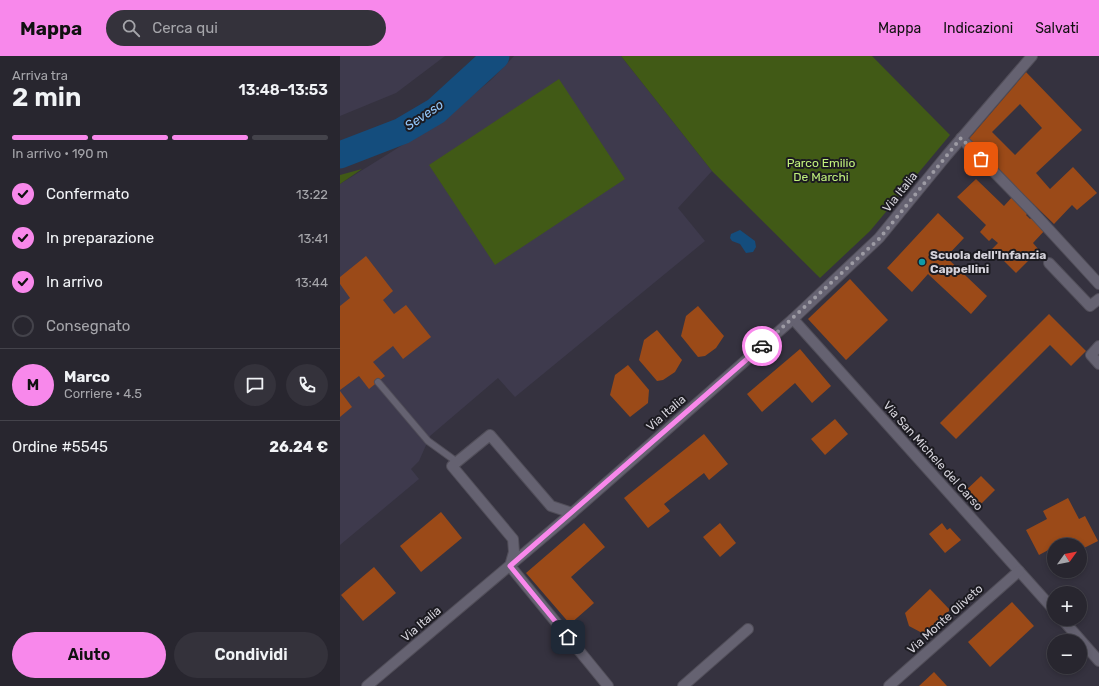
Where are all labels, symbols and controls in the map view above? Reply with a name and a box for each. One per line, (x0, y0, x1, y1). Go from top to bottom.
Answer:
search box (106, 10, 386, 46)
text: Mappa (20, 17, 82, 40)
icon: search (120, 17, 142, 39)
text: Cerca qui (152, 19, 218, 37)
text: Mappa (878, 20, 921, 37)
text: Indicazioni (943, 20, 1013, 37)
text: Salvati (1035, 20, 1079, 37)
text: Arriva tra (12, 68, 68, 83)
text: 13:48–13:53 (239, 81, 328, 99)
text: 2 min (12, 82, 81, 113)
water label: Seveso (402, 97, 446, 133)
pin (964, 142, 998, 176)
text: In arrivo · 190 m (12, 146, 108, 161)
icon: bag (970, 148, 992, 170)
park label: Parco Emilio De Marchi (787, 156, 855, 184)
street label: Via Italia (880, 169, 920, 215)
icon: check (12, 183, 34, 205)
text: Confermato (46, 185, 129, 203)
text: 13:22 (296, 187, 328, 202)
icon: check (12, 227, 34, 249)
text: In preparazione (46, 229, 154, 247)
text: 13:41 (298, 231, 328, 246)
place label: Scuola dell'Infanzia Cappellini (930, 248, 1046, 276)
marker: Scuola dell'Infanzia Cappellini (917, 257, 927, 267)
icon: check (12, 271, 34, 293)
text: In arrivo (46, 273, 103, 291)
text: 13:44 (295, 275, 328, 290)
text: Consegnato (46, 317, 130, 335)
courier (742, 326, 782, 366)
icon: car (751, 335, 773, 357)
button: chat (234, 364, 276, 406)
button: phone (286, 364, 328, 406)
text: Marco (64, 368, 110, 386)
text: M (27, 376, 39, 394)
text: Corriere · 4.5 (64, 386, 142, 401)
street label: Via Italia (644, 392, 688, 434)
street label: Via San Michele del Carso (880, 398, 986, 514)
text: Ordine #5545 (12, 438, 108, 456)
text: 26.24 € (269, 438, 328, 456)
north arrow (1047, 538, 1087, 578)
map controls (1047, 538, 1087, 674)
street label: Via Monte Oliveto (904, 581, 986, 657)
button: + (1047, 586, 1087, 626)
street label: Via Italia (398, 603, 444, 645)
pin (551, 620, 585, 654)
icon: home (557, 626, 579, 648)
button: Aiuto (12, 632, 166, 678)
button: Condividi (174, 632, 328, 678)
button: − (1047, 634, 1087, 674)

